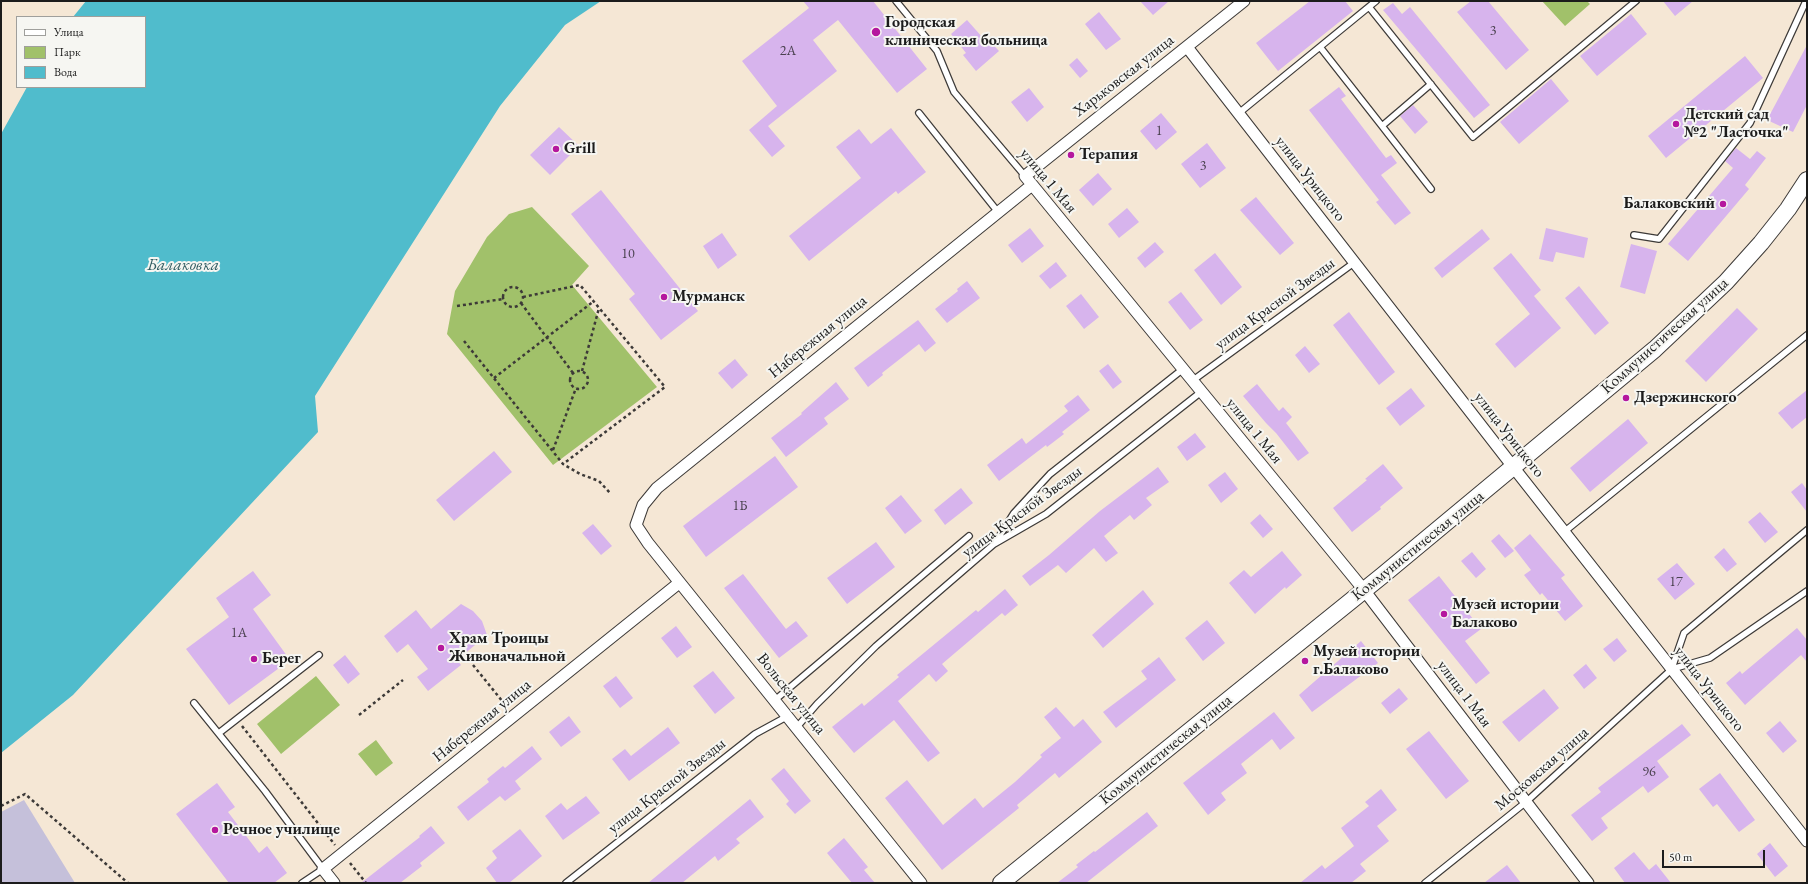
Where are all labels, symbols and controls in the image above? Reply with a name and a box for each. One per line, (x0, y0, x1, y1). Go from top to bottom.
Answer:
place label: Городская клиническая больница (885, 13, 1047, 51)
legend (16, 16, 146, 88)
house number: 3 (1490, 23, 1496, 39)
text: Улица (54, 24, 84, 40)
marker: Городская клиническая больница (870, 26, 882, 38)
street label: Харьковская улица (1070, 31, 1178, 121)
house number: 2А (780, 43, 796, 59)
text: Парк (54, 44, 81, 60)
text: Вода (54, 64, 77, 80)
place label: Детский сад №2 "Ласточка" (1684, 105, 1789, 143)
marker: Детский сад №2 "Ласточка" (1671, 119, 1681, 129)
house number: 1 (1156, 123, 1162, 139)
street label: улица Урицкого (1271, 132, 1349, 226)
place label: Grill (564, 139, 596, 159)
marker: Grill (551, 144, 561, 154)
street label: улица 1 Мая (1015, 145, 1081, 217)
place label: Терапия (1079, 145, 1138, 165)
marker: Терапия (1066, 150, 1076, 160)
house number: 3 (1200, 158, 1206, 174)
place label: Балаковский (1624, 194, 1715, 214)
marker: Балаковский (1718, 199, 1728, 209)
house number: 10 (621, 246, 635, 262)
street label: улица Красной Звезды (1211, 254, 1339, 354)
water label: Балаковка (147, 255, 219, 275)
street label: Коммунистическая улица (1598, 274, 1732, 398)
place label: Мурманск (672, 287, 745, 307)
marker: Мурманск (659, 292, 669, 302)
street label: Набережная улица (765, 292, 871, 382)
street label: улица Урицкого (1470, 388, 1548, 482)
place label: Дзержинского (1634, 388, 1736, 408)
marker: Дзержинского (1621, 393, 1631, 403)
street label: улица 1 Мая (1222, 394, 1286, 468)
street label: улица Красной Звезды (958, 462, 1086, 562)
street label: Коммунистическая улица (1348, 487, 1488, 605)
house number: 1Б (733, 498, 747, 514)
house number: 17 (1669, 574, 1683, 590)
place label: Музей истории Балаково (1452, 595, 1559, 633)
marker: Музей истории Балаково (1439, 609, 1449, 619)
house number: 1А (231, 625, 247, 641)
place label: Храм Троицы Живоначальной (449, 629, 566, 667)
place label: Музей истории г.Балаково (1313, 642, 1420, 680)
street label: улица Урицкого (1670, 642, 1748, 736)
marker: Храм Троицы Живоначальной (436, 643, 446, 653)
place label: Берег (262, 649, 301, 669)
street label: Вольская улица (752, 650, 830, 738)
marker: Берег (249, 654, 259, 664)
marker: Музей истории г.Балаково (1300, 656, 1310, 666)
street label: улица 1 Мая (1433, 657, 1495, 731)
street label: Набережная улица (429, 676, 535, 766)
street label: Коммунистическая улица (1096, 691, 1236, 809)
street label: Московская улица (1491, 723, 1593, 815)
street label: улица Красной Звезды (604, 734, 730, 838)
house number: 96 (1642, 764, 1656, 780)
place label: Речное училище (223, 820, 340, 840)
marker: Речное училище (210, 825, 220, 835)
scale bar (1664, 842, 1767, 868)
text: 50 m (1669, 849, 1692, 865)

